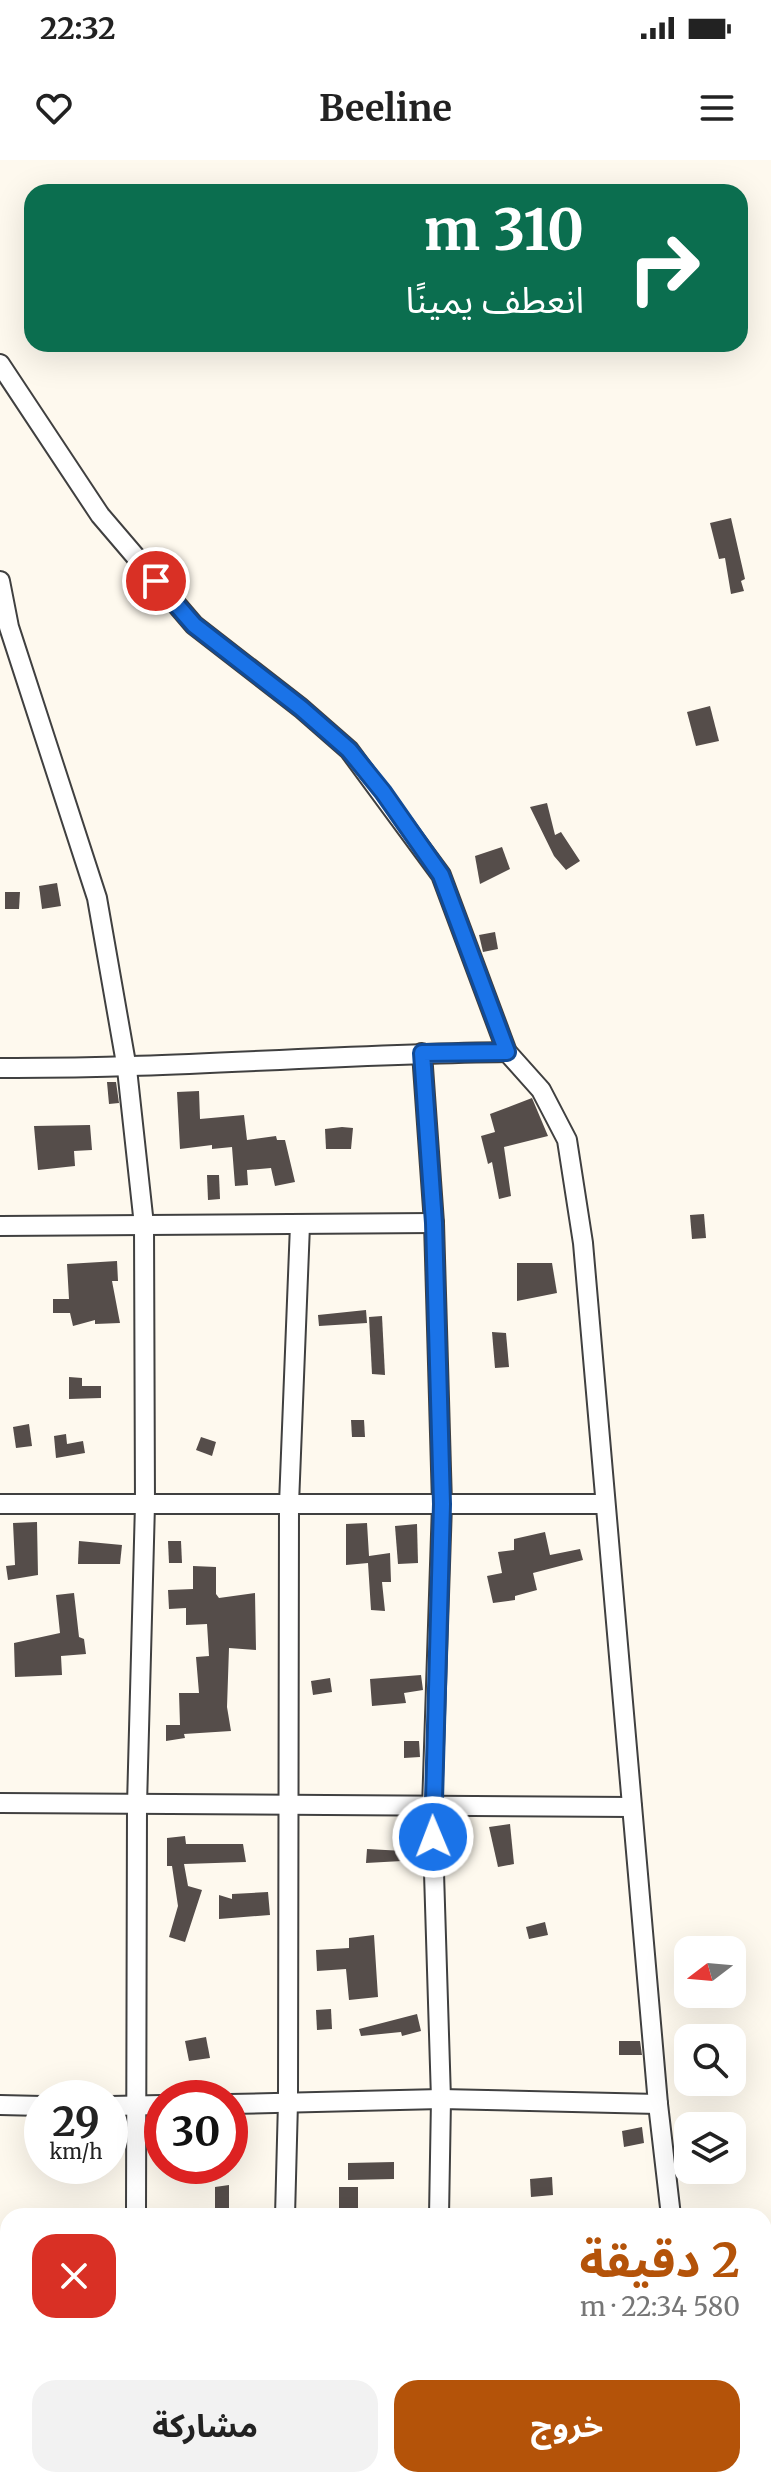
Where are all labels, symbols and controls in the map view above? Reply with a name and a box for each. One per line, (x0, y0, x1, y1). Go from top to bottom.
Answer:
text: 22:32 (40, 9, 116, 47)
icon: heart (32, 86, 76, 130)
text: Beeline (319, 86, 452, 131)
icon: menu (695, 86, 739, 130)
text: 310 m (424, 195, 584, 265)
icon: right (612, 216, 716, 320)
text: انعطف يمينًا (406, 278, 584, 323)
pin (122, 547, 190, 615)
icon: arrive (134, 559, 178, 603)
position arrow (391, 1795, 475, 1879)
north arrow (674, 1936, 746, 2008)
map controls (674, 1936, 746, 2184)
button: search (674, 2024, 746, 2096)
speed limit sign: 30 (144, 2080, 248, 2184)
text: 29 (52, 2097, 100, 2147)
button: layers (674, 2112, 746, 2184)
text: km/h (50, 2139, 102, 2164)
text: 2 دقيقة (580, 2230, 740, 2290)
button: close (32, 2234, 116, 2318)
text: 580 m · 22:34 (580, 2290, 740, 2323)
button: مشاركة (32, 2380, 378, 2472)
button: خروج (394, 2380, 740, 2472)

